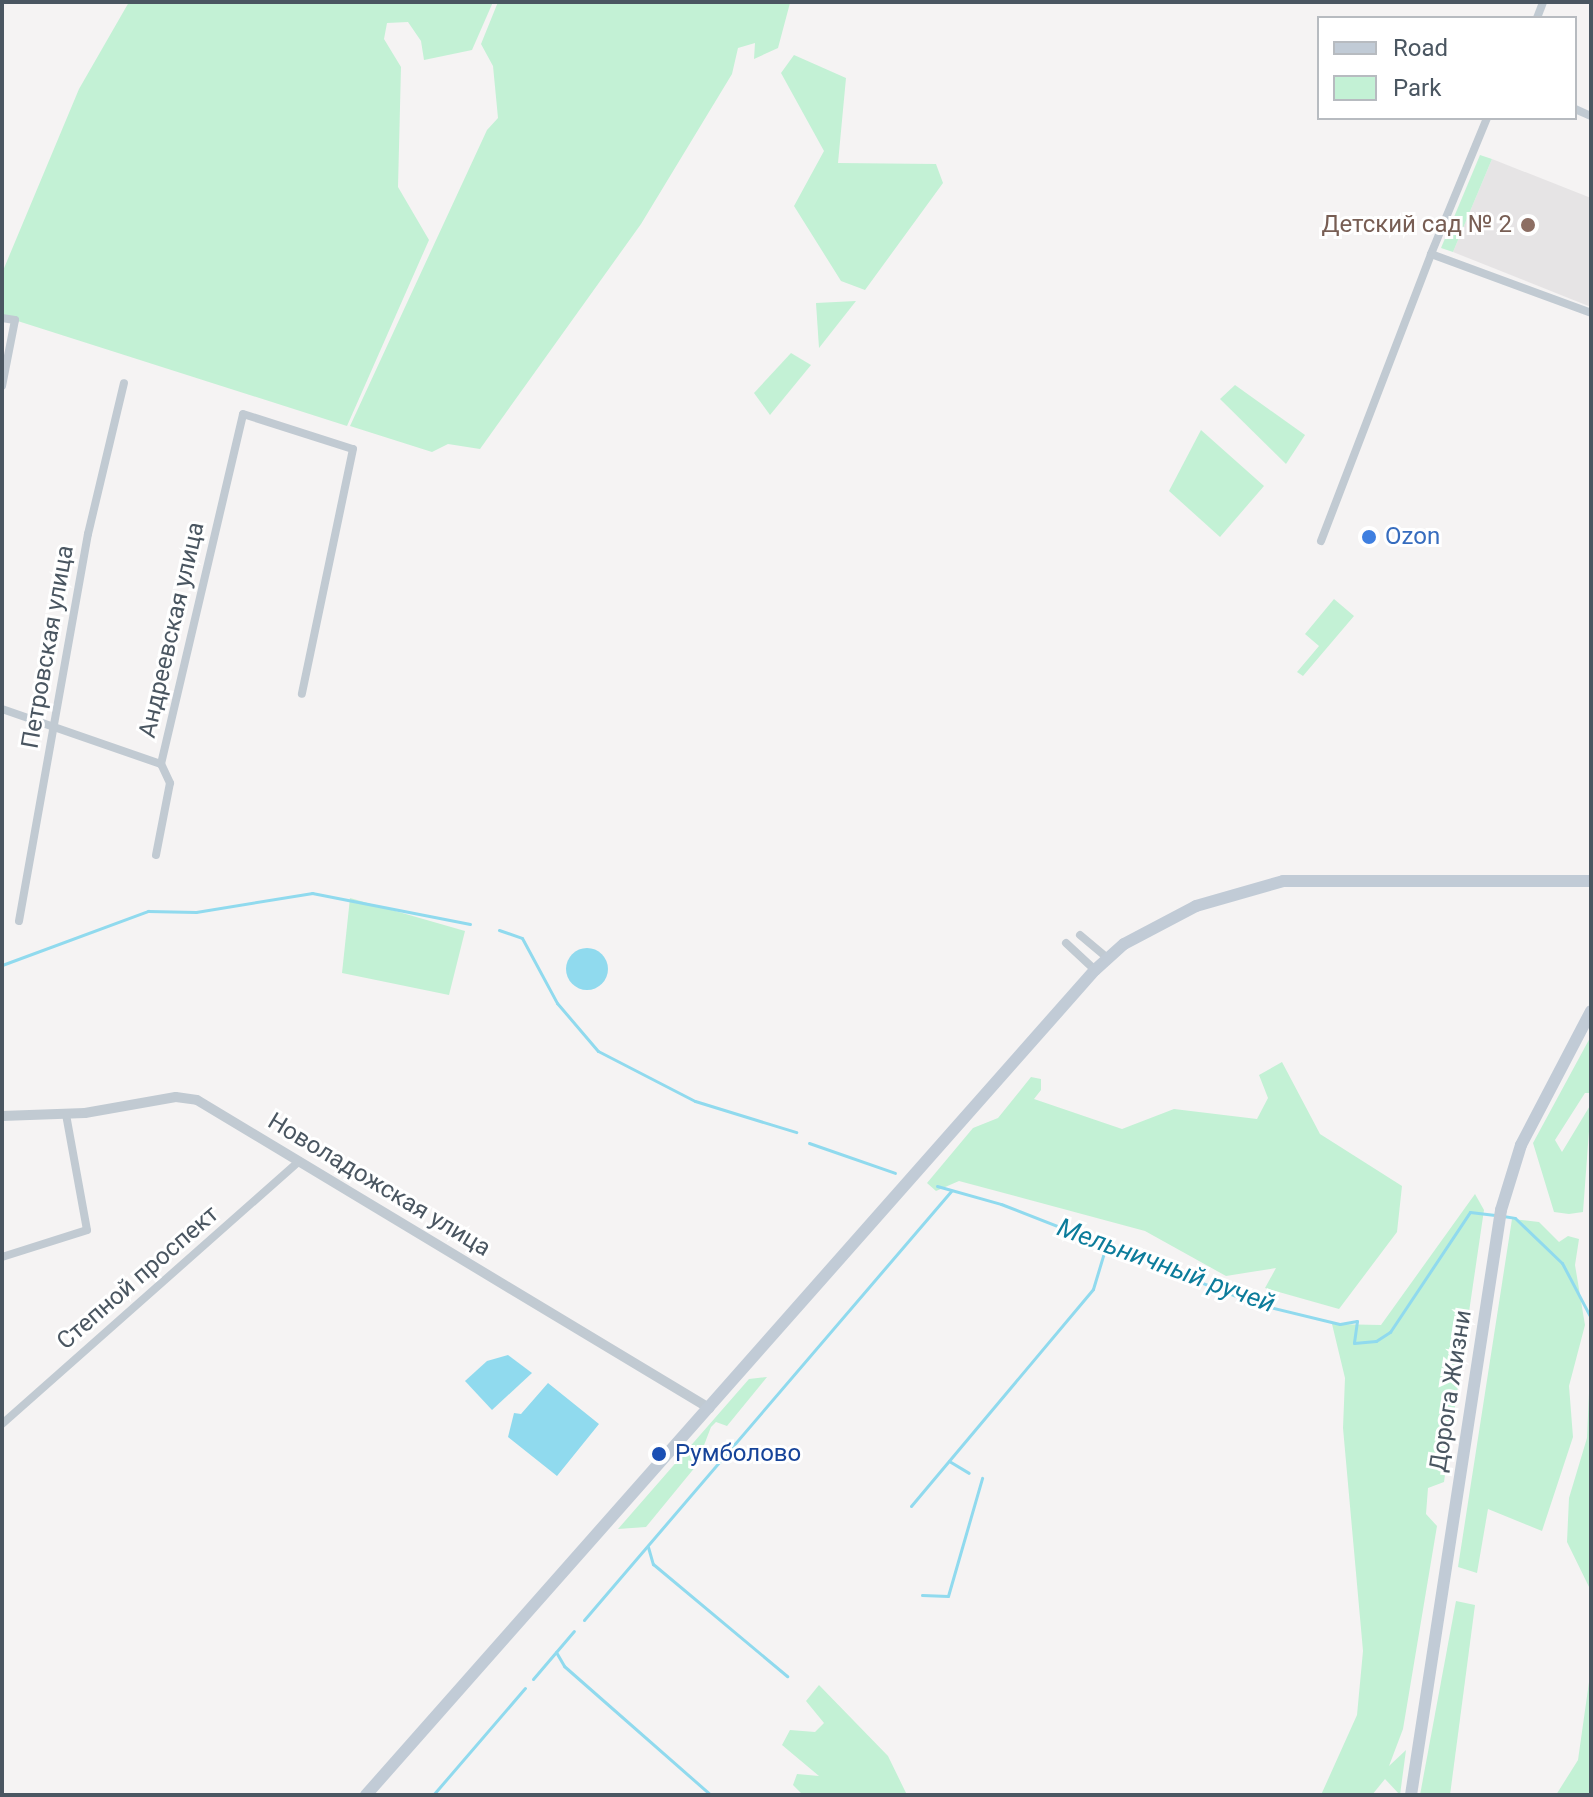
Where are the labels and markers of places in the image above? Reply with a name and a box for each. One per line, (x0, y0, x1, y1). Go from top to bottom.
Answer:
place label: Детский сад № 2 (1321, 211, 1512, 239)
marker: Детский сад № 2 (1519, 216, 1537, 234)
place label: Ozon (1385, 523, 1440, 551)
marker: Ozon (1360, 528, 1378, 546)
place label: Румболово (675, 1440, 801, 1468)
marker: Румболово (650, 1445, 668, 1463)

